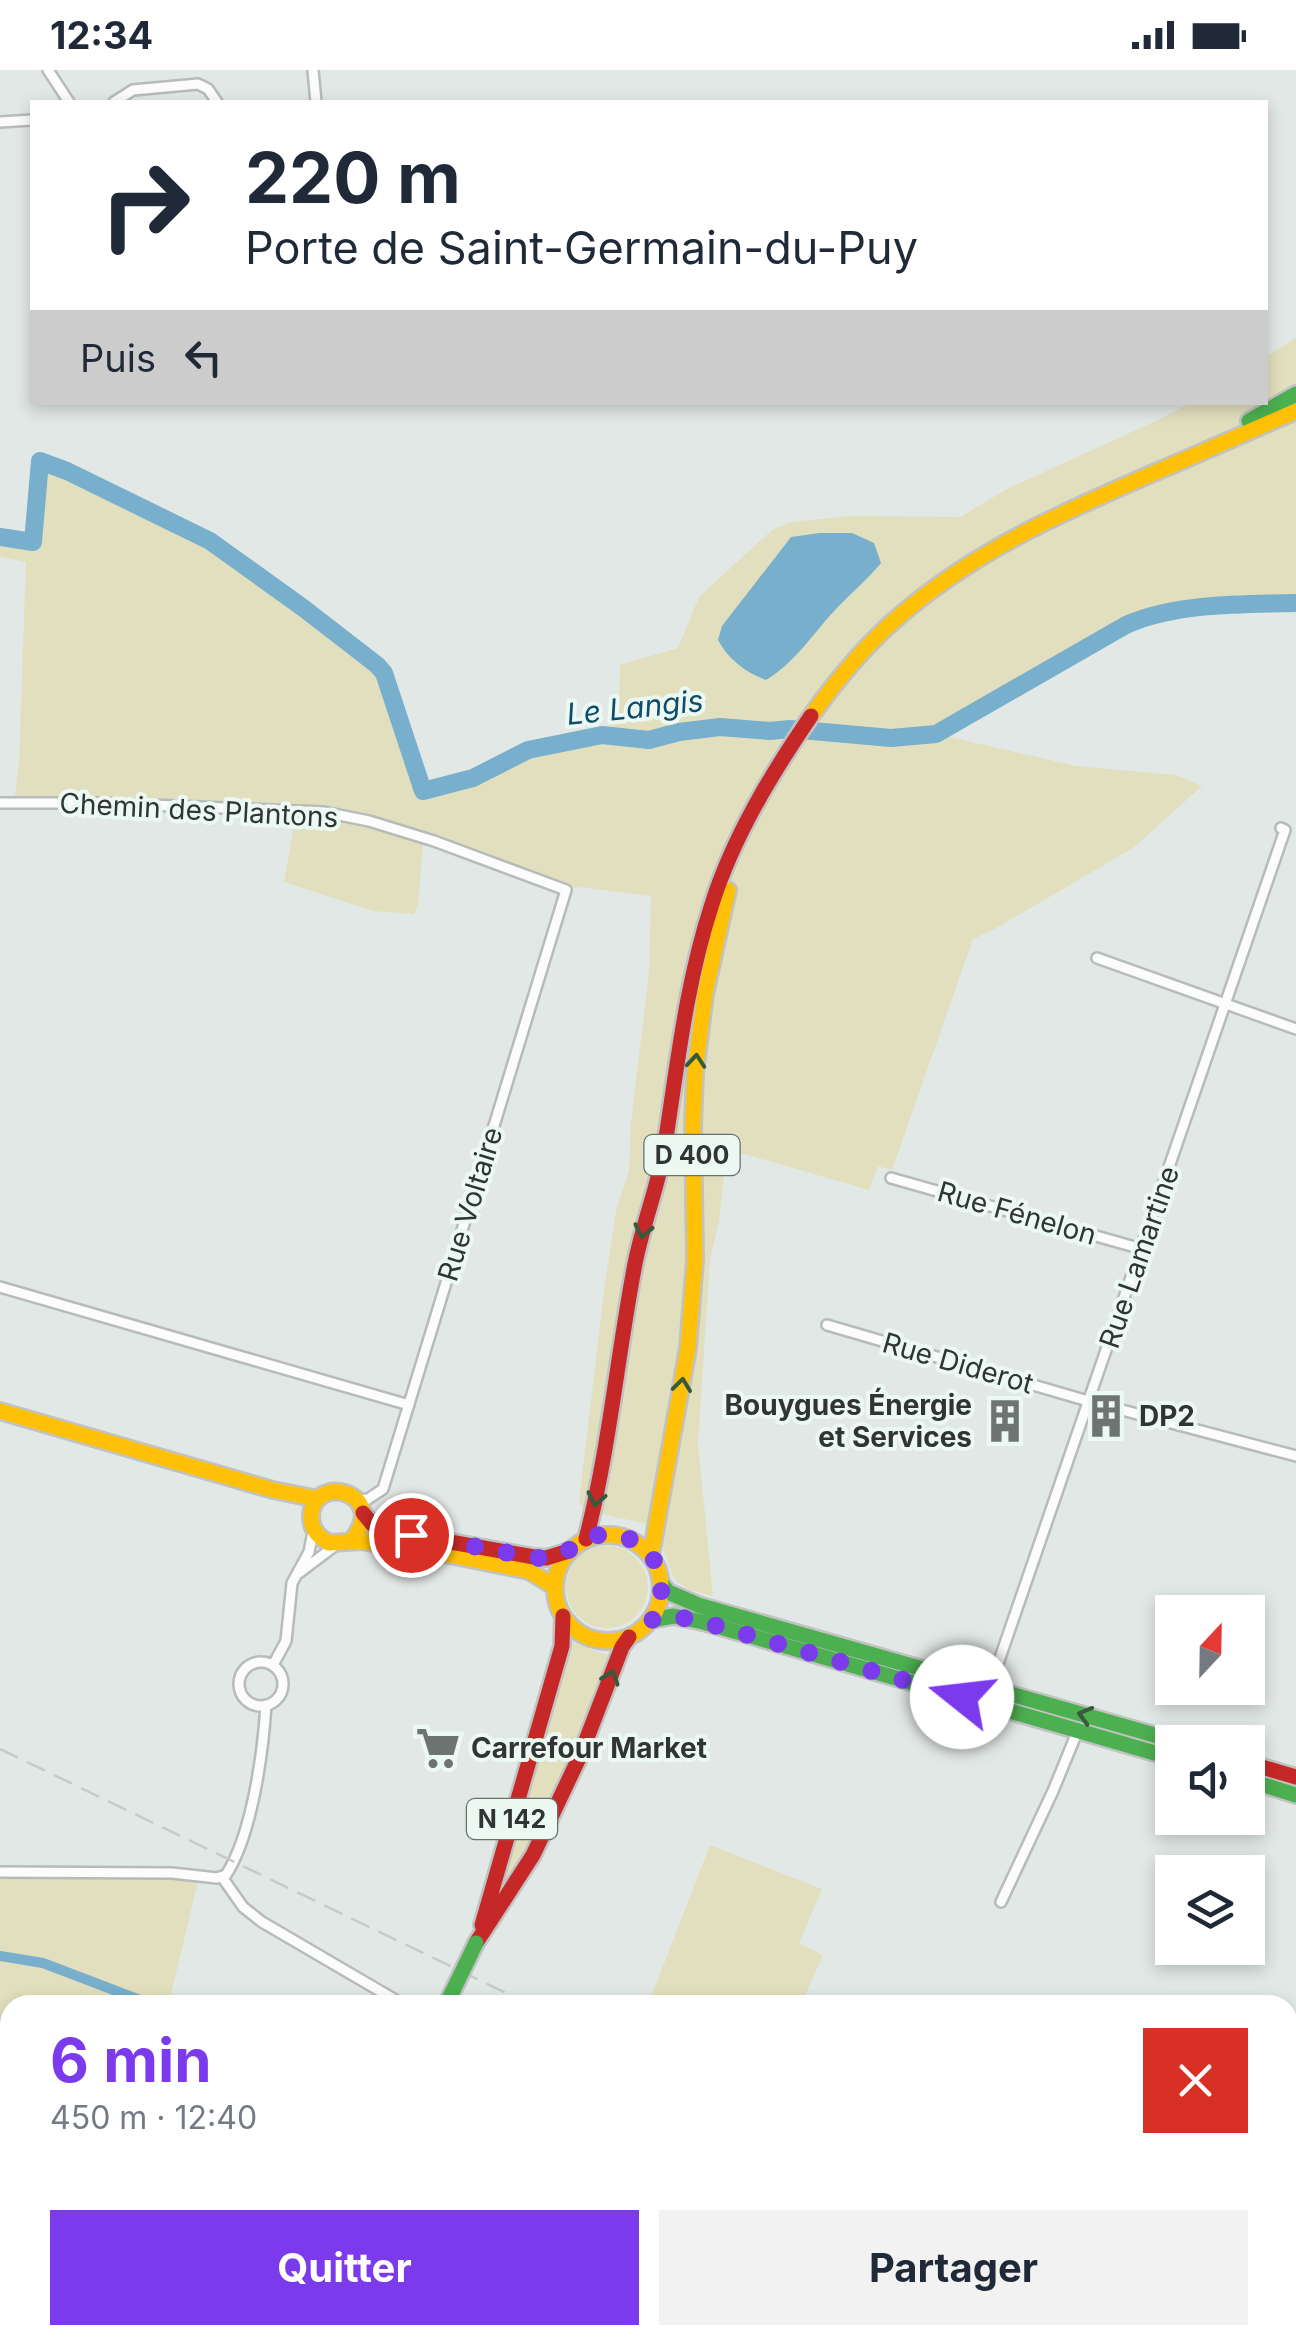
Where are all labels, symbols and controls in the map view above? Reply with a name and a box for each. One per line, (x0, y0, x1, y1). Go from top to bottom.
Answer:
text: 12:34 (50, 12, 153, 58)
text: 220 m (245, 135, 461, 220)
icon: right (80, 140, 210, 270)
text: Porte de Saint-Germain-du-Puy (245, 220, 918, 275)
icon: left (176, 330, 231, 385)
text: Puis (80, 335, 156, 381)
water label: Le Langis (565, 682, 705, 732)
street label: Chemin des Plantons (59, 786, 339, 834)
one-way arrow (685, 1053, 707, 1069)
street label: Rue Voltaire (431, 1123, 509, 1285)
road number: D 400 (644, 1135, 740, 1175)
street label: Rue Lamartine (1092, 1161, 1186, 1353)
street label: Rue Fénelon (934, 1174, 1100, 1252)
one-way arrow (633, 1222, 654, 1239)
street label: Rue Diderot (879, 1325, 1037, 1401)
one-way arrow (670, 1377, 691, 1394)
place label: Bouygues Énergie et Services (725, 1387, 972, 1454)
building icon: DP2 (1082, 1392, 1130, 1440)
building icon: Bouygues Énergie et Services (981, 1397, 1029, 1445)
place label: DP2 (1139, 1399, 1195, 1433)
one-way arrow (587, 1490, 608, 1507)
pin (369, 1493, 454, 1578)
icon: arrive (384, 1508, 439, 1563)
north arrow (1155, 1595, 1265, 1705)
map controls (1155, 1595, 1265, 1965)
position arrow (910, 1645, 1014, 1749)
one-way arrow (599, 1669, 620, 1686)
one-way arrow (1078, 1706, 1095, 1727)
supermarket icon: Carrefour Market (414, 1724, 462, 1772)
button: sound (1155, 1725, 1265, 1835)
place label: Carrefour Market (471, 1731, 707, 1765)
road number: N 142 (467, 1799, 557, 1839)
button: layers (1155, 1855, 1265, 1965)
text: 6 min (50, 2024, 212, 2096)
button: close (1143, 2028, 1248, 2133)
text: 450 m · 12:40 (50, 2098, 257, 2137)
button: Quitter (50, 2210, 639, 2325)
button: Partager (659, 2210, 1248, 2325)

